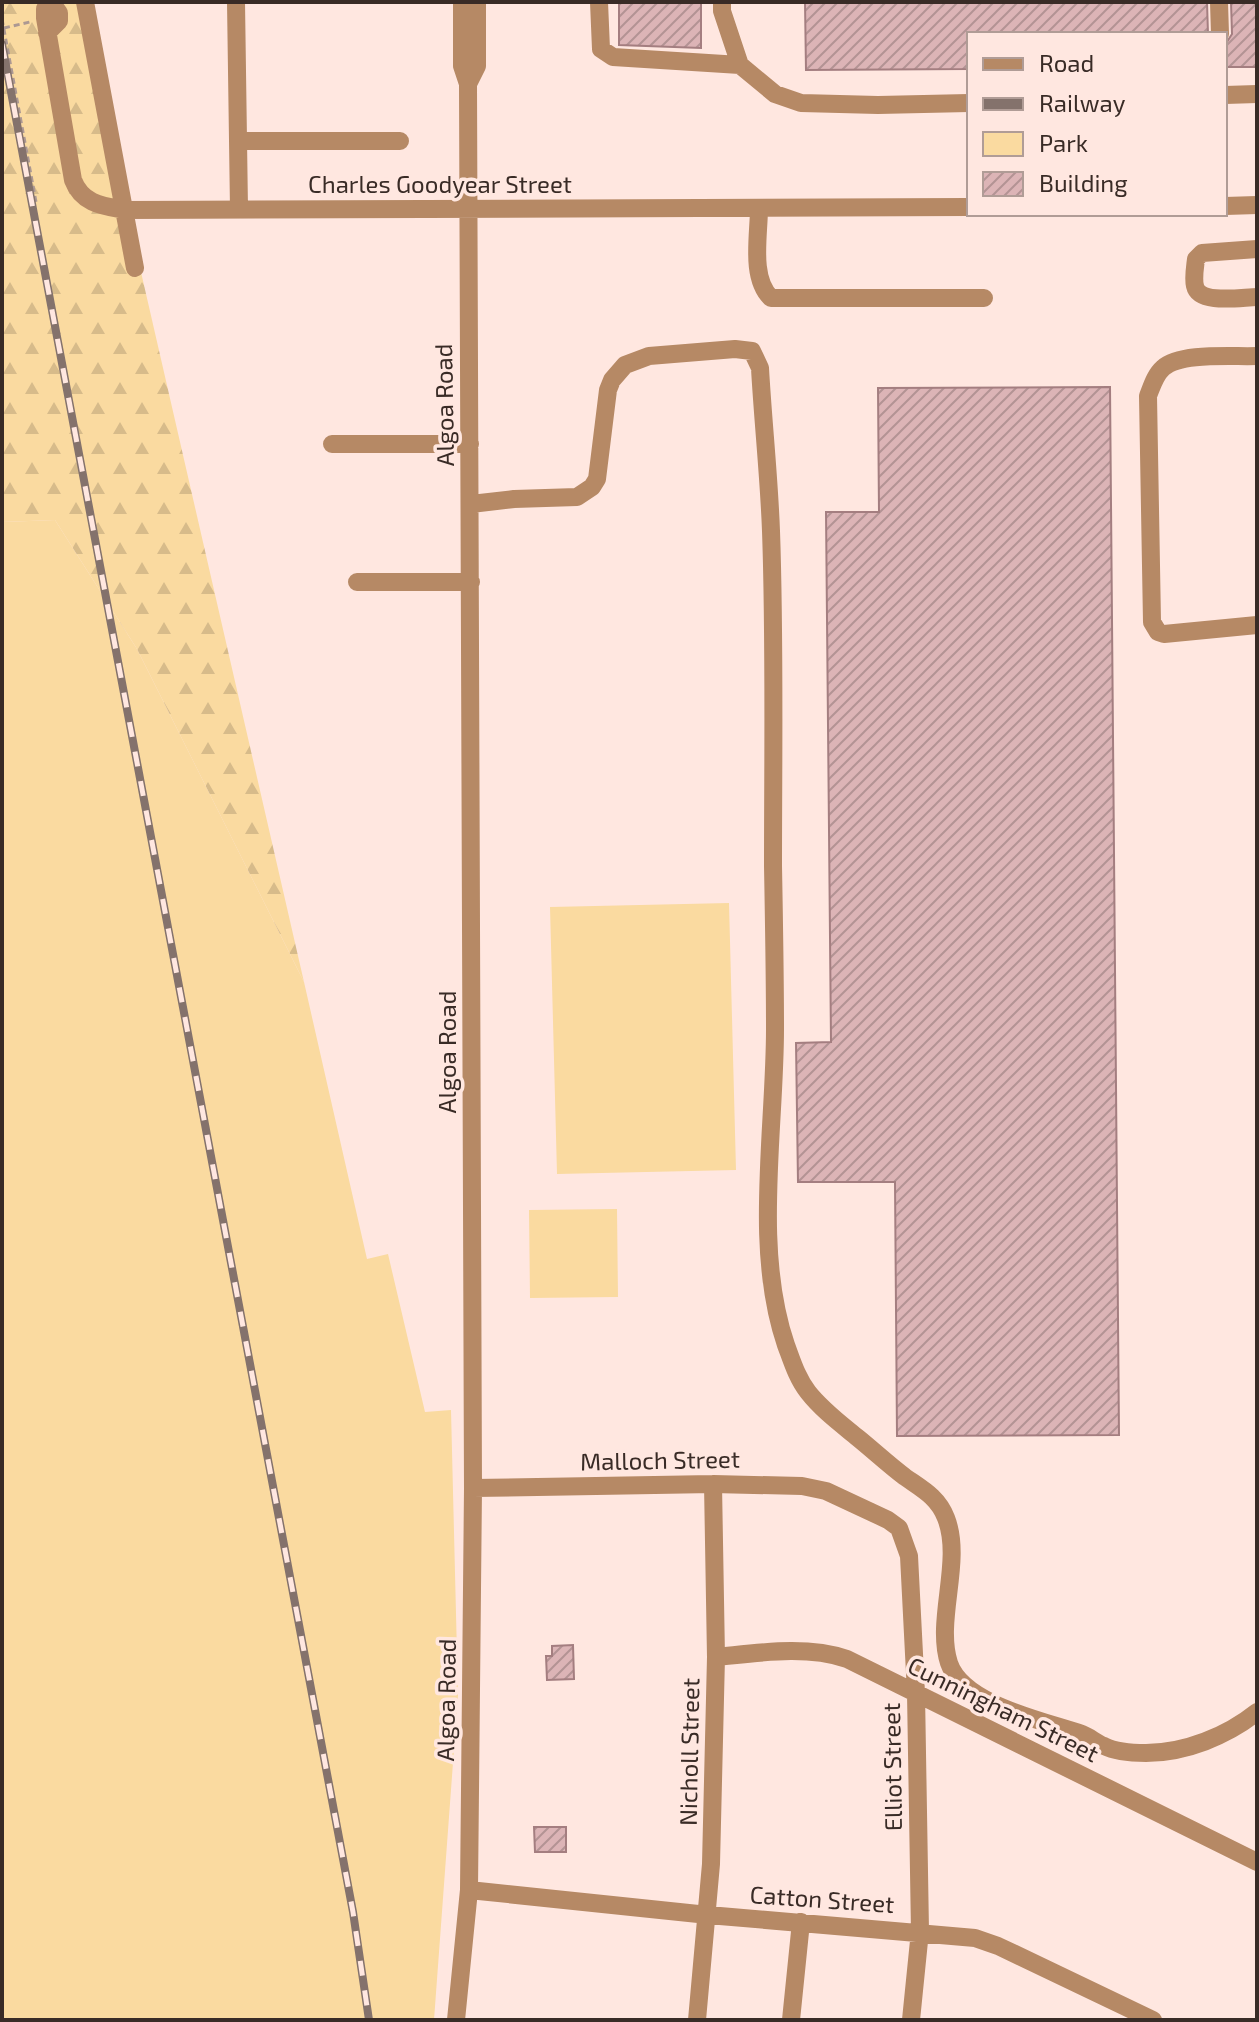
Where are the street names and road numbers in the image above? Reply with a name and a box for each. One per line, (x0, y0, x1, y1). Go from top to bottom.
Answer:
street label: Charles Goodyear Street (308, 169, 572, 198)
street label: Algoa Road (428, 343, 459, 467)
street label: Algoa Road (432, 991, 461, 1113)
street label: Malloch Street (580, 1444, 740, 1475)
street label: Algoa Road (430, 1638, 461, 1762)
street label: Cunningham Street (903, 1650, 1104, 1767)
street label: Nicholl Street (673, 1678, 704, 1826)
street label: Elliot Street (876, 1703, 907, 1831)
street label: Catton Street (749, 1879, 895, 1918)

